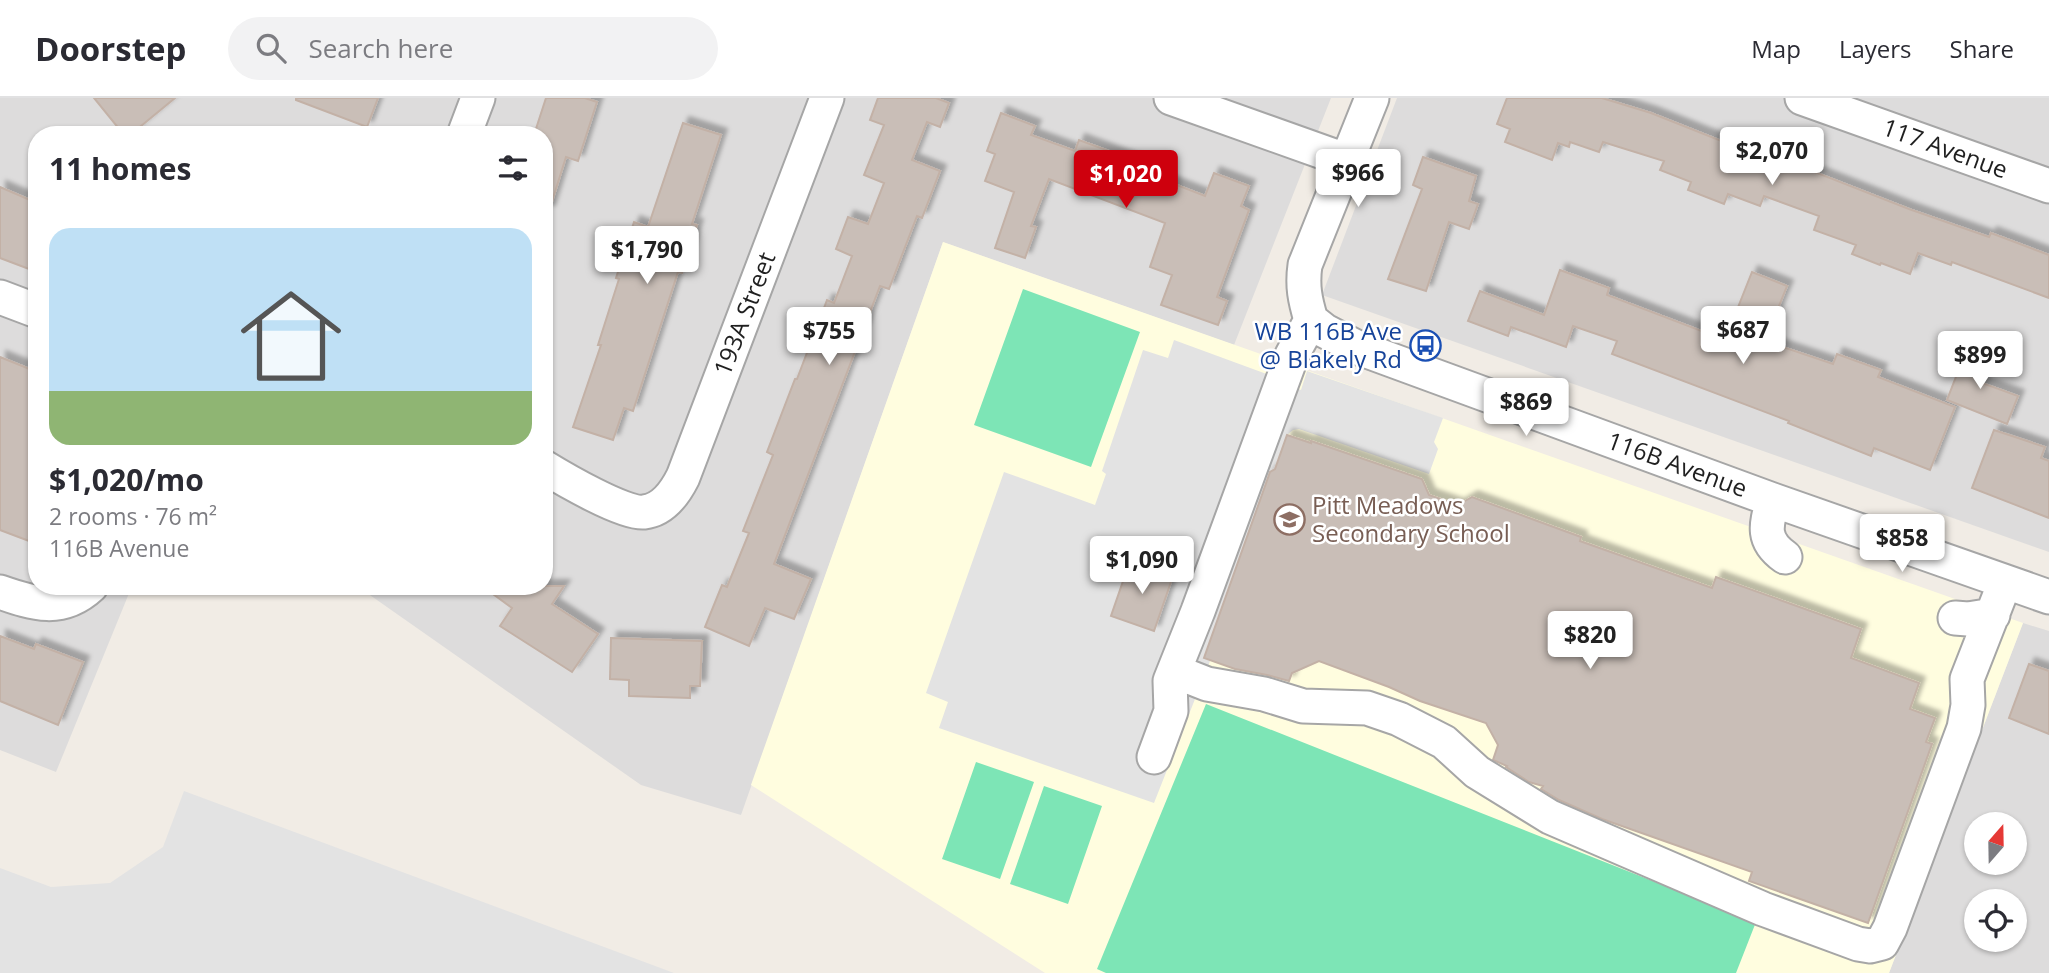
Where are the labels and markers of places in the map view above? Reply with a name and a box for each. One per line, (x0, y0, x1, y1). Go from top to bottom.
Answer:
pin: $2,070 (1715, 127, 1829, 187)
pin: $1,020 (1069, 150, 1183, 210)
pin: $966 (1317, 150, 1399, 209)
pin: $1,790 (590, 226, 704, 286)
pin: $687 (1702, 306, 1784, 366)
pin: $755 (788, 308, 870, 367)
place label: WB 116B Ave @ Blakely Rd (1255, 314, 1402, 375)
bus stop icon: WB 116B Ave @ Blakely Rd (1408, 329, 1442, 363)
pin: $899 (1939, 331, 2021, 391)
pin: $869 (1485, 378, 1567, 438)
place label: Pitt Meadows Secondary School (1312, 488, 1510, 549)
school or university icon: Pitt Meadows Secondary School (1272, 503, 1306, 537)
pin: $858 (1861, 514, 1943, 574)
pin: $1,090 (1085, 536, 1199, 596)
pin: $820 (1549, 612, 1631, 671)

